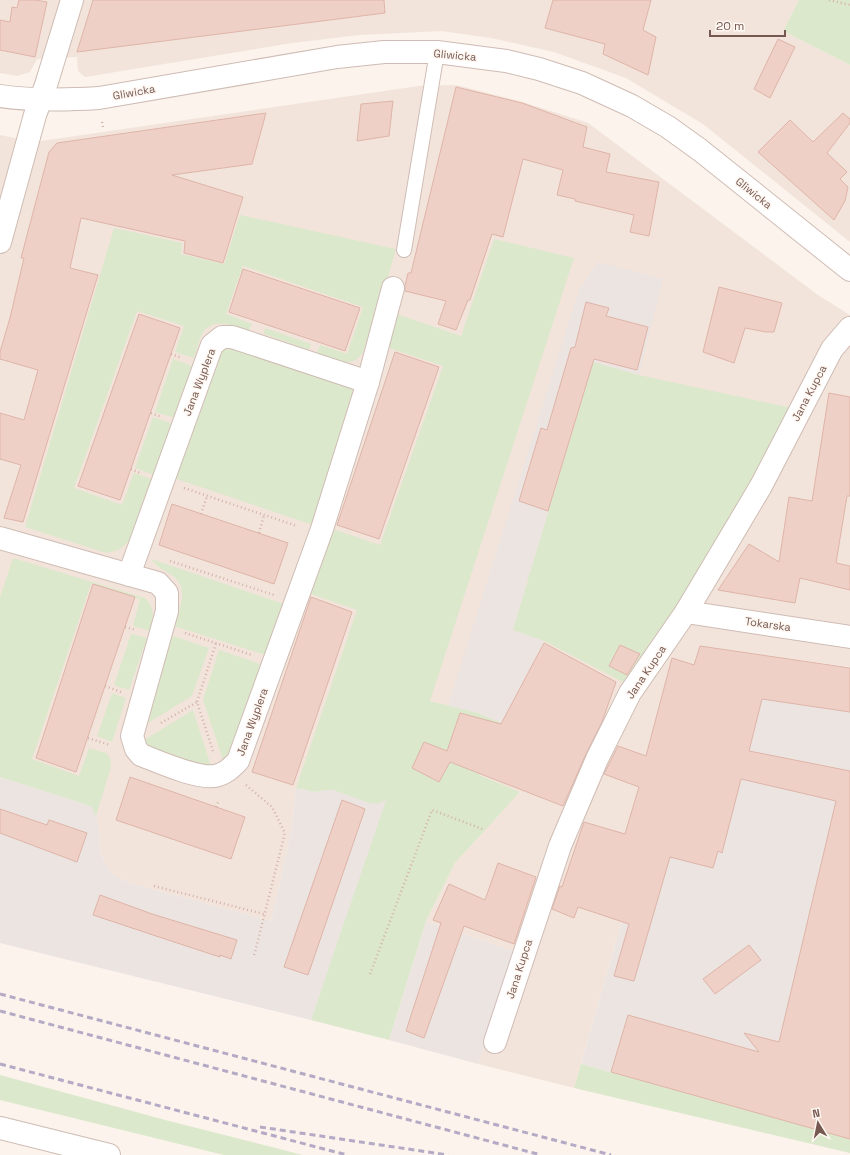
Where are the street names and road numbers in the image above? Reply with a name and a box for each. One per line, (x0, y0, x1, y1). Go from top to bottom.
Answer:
street label: Gliwicka (433, 46, 478, 64)
street label: Gliwicka (112, 81, 157, 103)
street label: Gliwicka (733, 174, 776, 212)
street label: Jana Wyplera (180, 346, 219, 418)
street label: Jana Kupca (788, 362, 830, 424)
street label: Tokarska (744, 614, 793, 634)
street label: Jana Kupca (623, 642, 669, 702)
street label: Jana Wyplera (233, 685, 271, 758)
street label: Jana Kupca (503, 937, 535, 1001)

